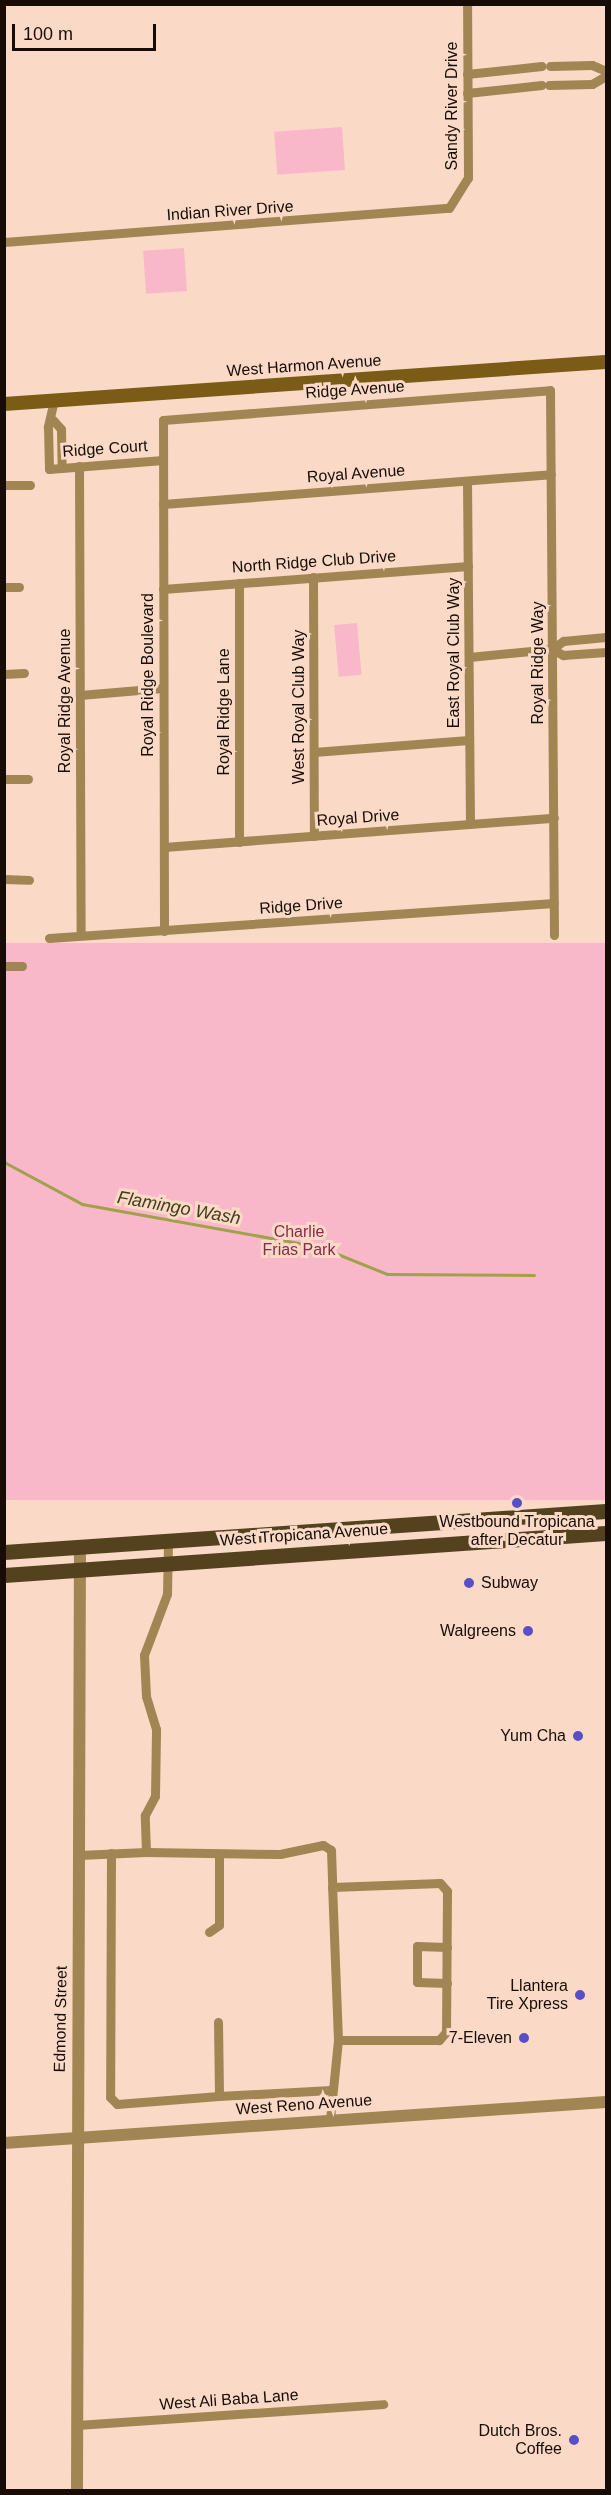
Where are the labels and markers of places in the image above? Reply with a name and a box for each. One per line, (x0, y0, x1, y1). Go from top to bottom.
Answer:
marker: Westbound Tropicana after Decatur (510, 1496, 524, 1510)
place label: Westbound Tropicana after Decatur (439, 1512, 595, 1550)
place label: Subway (481, 1573, 538, 1593)
marker: Subway (462, 1576, 476, 1590)
place label: Walgreens (440, 1621, 516, 1641)
marker: Walgreens (521, 1624, 535, 1638)
place label: Yum Cha (500, 1726, 566, 1746)
marker: Yum Cha (571, 1729, 585, 1743)
place label: Llantera Tire Xpress (487, 1976, 568, 2014)
marker: Llantera Tire Xpress (573, 1988, 587, 2002)
place label: 7-Eleven (449, 2028, 512, 2048)
marker: 7-Eleven (517, 2031, 531, 2045)
place label: Dutch Bros. Coffee (478, 2421, 562, 2459)
marker: Dutch Bros. Coffee (567, 2433, 581, 2447)

